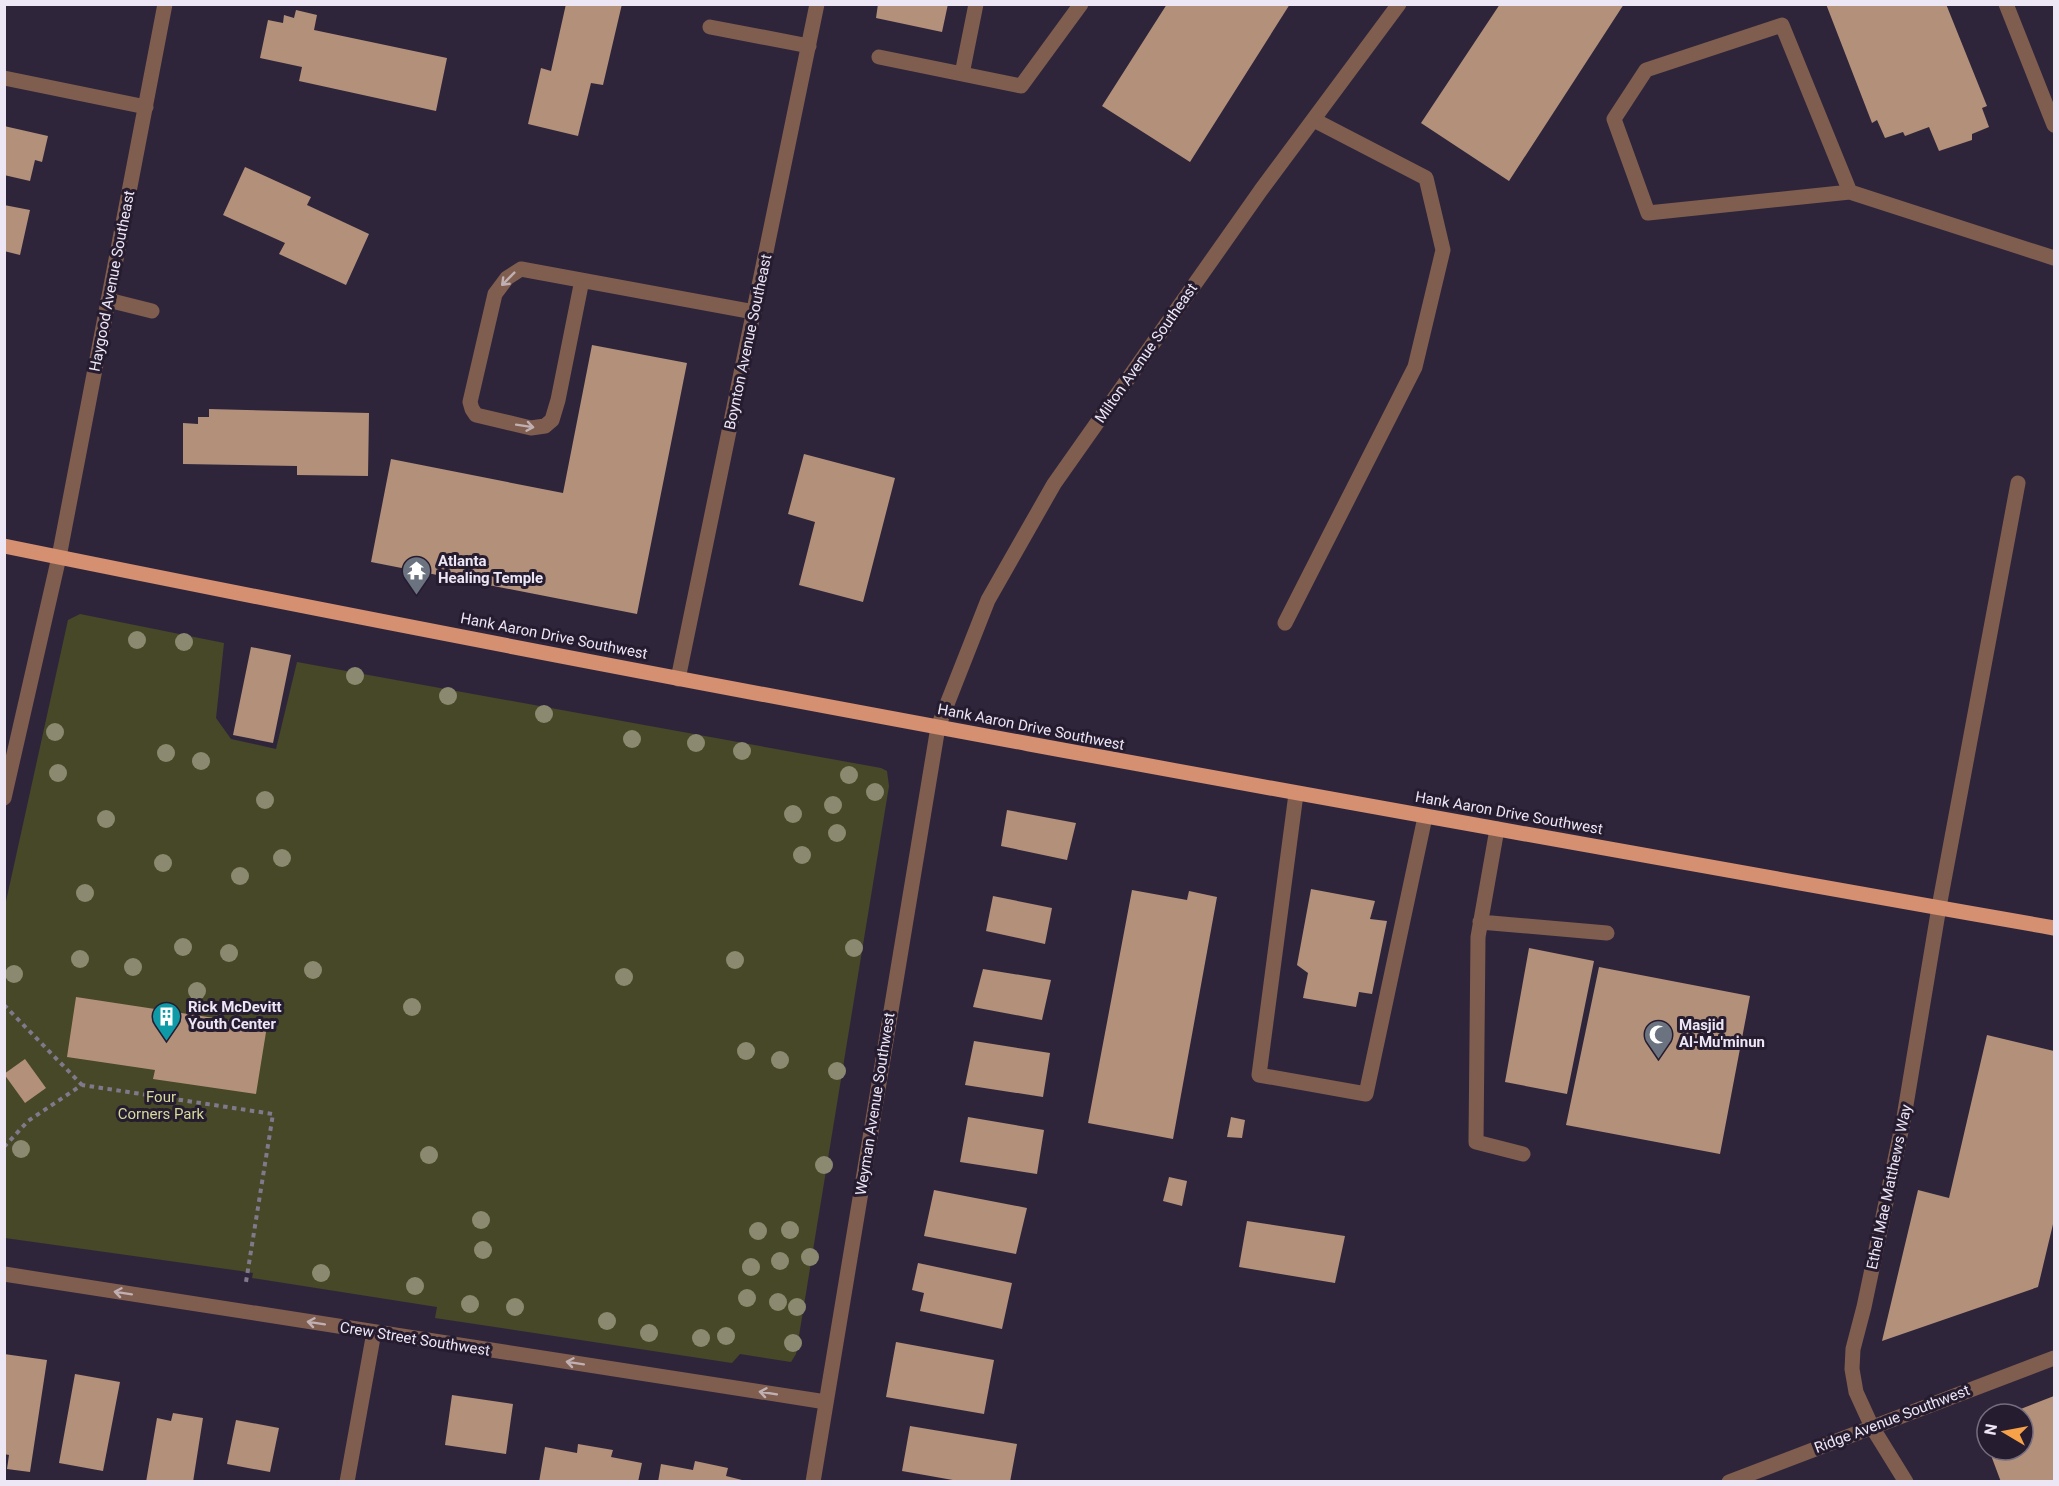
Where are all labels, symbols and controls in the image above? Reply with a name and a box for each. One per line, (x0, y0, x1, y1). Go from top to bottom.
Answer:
street label: Haygood Avenue Southeast (86, 189, 138, 373)
street label: Boynton Avenue Southeast (721, 253, 775, 431)
one-way arrow (500, 272, 515, 287)
street label: Milton Avenue Southeast (1091, 280, 1201, 426)
one-way arrow (514, 421, 534, 432)
place label: Atlanta Healing Temple (438, 552, 543, 587)
temple icon: Atlanta Healing Temple (401, 554, 433, 596)
street label: Hank Aaron Drive Southwest (459, 609, 649, 663)
street label: Hank Aaron Drive Southwest (936, 700, 1126, 754)
street label: Hank Aaron Drive Southwest (1414, 788, 1604, 838)
place label: Rick McDevitt Youth Center (188, 998, 282, 1033)
building icon: Rick McDevitt Youth Center (151, 1000, 183, 1042)
street label: Weyman Avenue Southwest (852, 1011, 898, 1197)
place label: Masjid Al-Mu'minun (1679, 1016, 1765, 1051)
mosque icon: Masjid Al-Mu'minun (1642, 1018, 1674, 1060)
park label: Four Corners Park (118, 1088, 205, 1123)
street label: Ethel Mae Matthews Way (1863, 1103, 1915, 1271)
one-way arrow (114, 1287, 134, 1298)
one-way arrow (307, 1318, 326, 1329)
street label: Crew Street Southwest (339, 1318, 491, 1360)
one-way arrow (566, 1358, 586, 1369)
street label: Ridge Avenue Southwest (1812, 1381, 1972, 1457)
one-way arrow (759, 1387, 778, 1398)
north arrow (1975, 1402, 2035, 1462)
text: N (1980, 1422, 2001, 1437)

